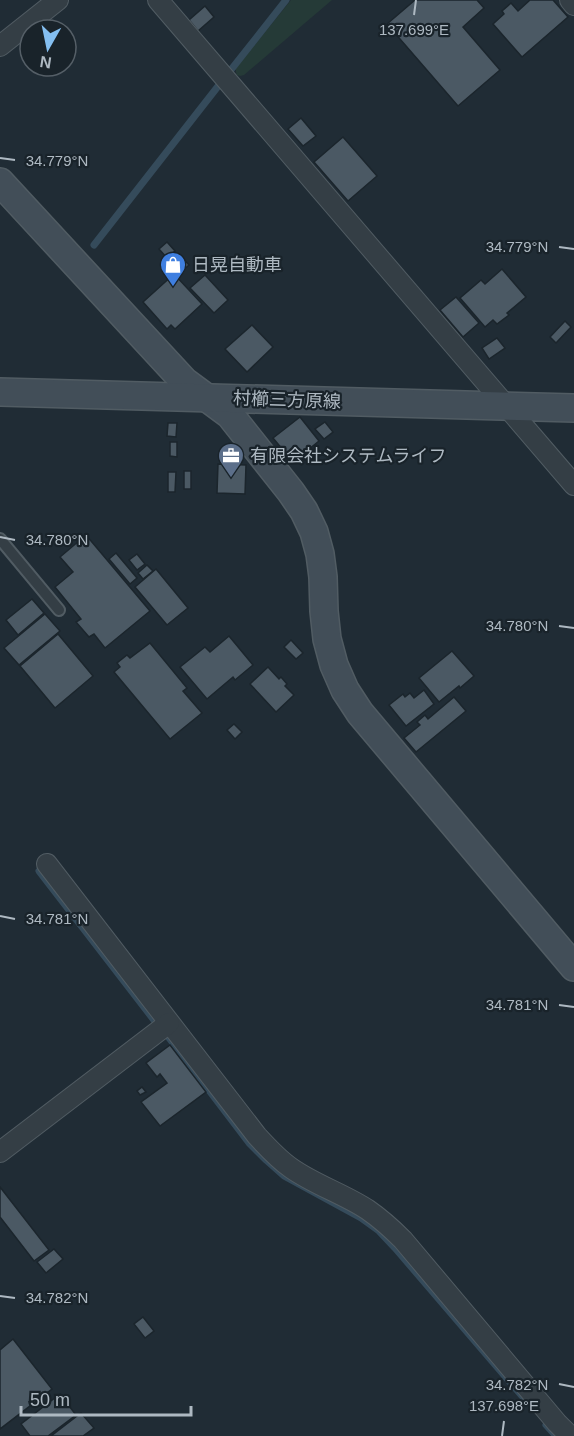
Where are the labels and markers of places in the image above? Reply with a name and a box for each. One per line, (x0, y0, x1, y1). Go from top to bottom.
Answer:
shop icon: 日晃自動車 (158, 250, 188, 288)
place label: 日晃自動車 (192, 255, 282, 275)
office icon: 有限会社システムライフ (216, 441, 246, 479)
place label: 有限会社システムライフ (250, 446, 447, 466)

